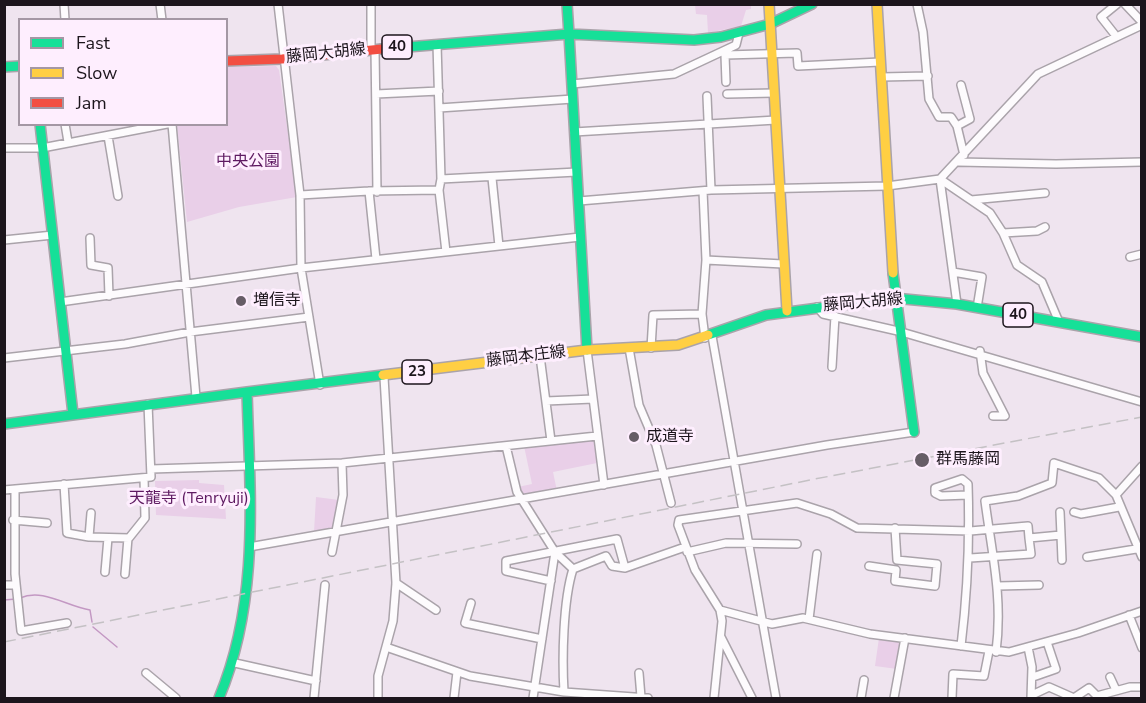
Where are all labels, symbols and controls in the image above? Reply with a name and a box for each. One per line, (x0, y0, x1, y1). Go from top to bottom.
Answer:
legend (18, 18, 228, 126)
text: Fast (76, 31, 110, 55)
road number: 40 (382, 35, 412, 59)
street label: 藤岡大胡線 (285, 40, 367, 68)
text: Slow (76, 61, 117, 85)
text: Jam (76, 91, 107, 115)
park label: 中央公園 (216, 152, 280, 172)
street label: 藤岡大胡線 (822, 290, 904, 316)
place label: 増信寺 (253, 291, 301, 311)
marker: 増信寺 (234, 294, 248, 308)
road number: 40 (1003, 303, 1033, 327)
street label: 藤岡本庄線 (485, 343, 567, 371)
road number: 23 (402, 360, 432, 384)
place label: 成道寺 (646, 427, 694, 447)
marker: 成道寺 (627, 430, 641, 444)
place label: 群馬藤岡 (936, 450, 1000, 470)
marker: 群馬藤岡 (913, 451, 931, 469)
park label: 天龍寺 (Tenryuji) (129, 489, 249, 509)

